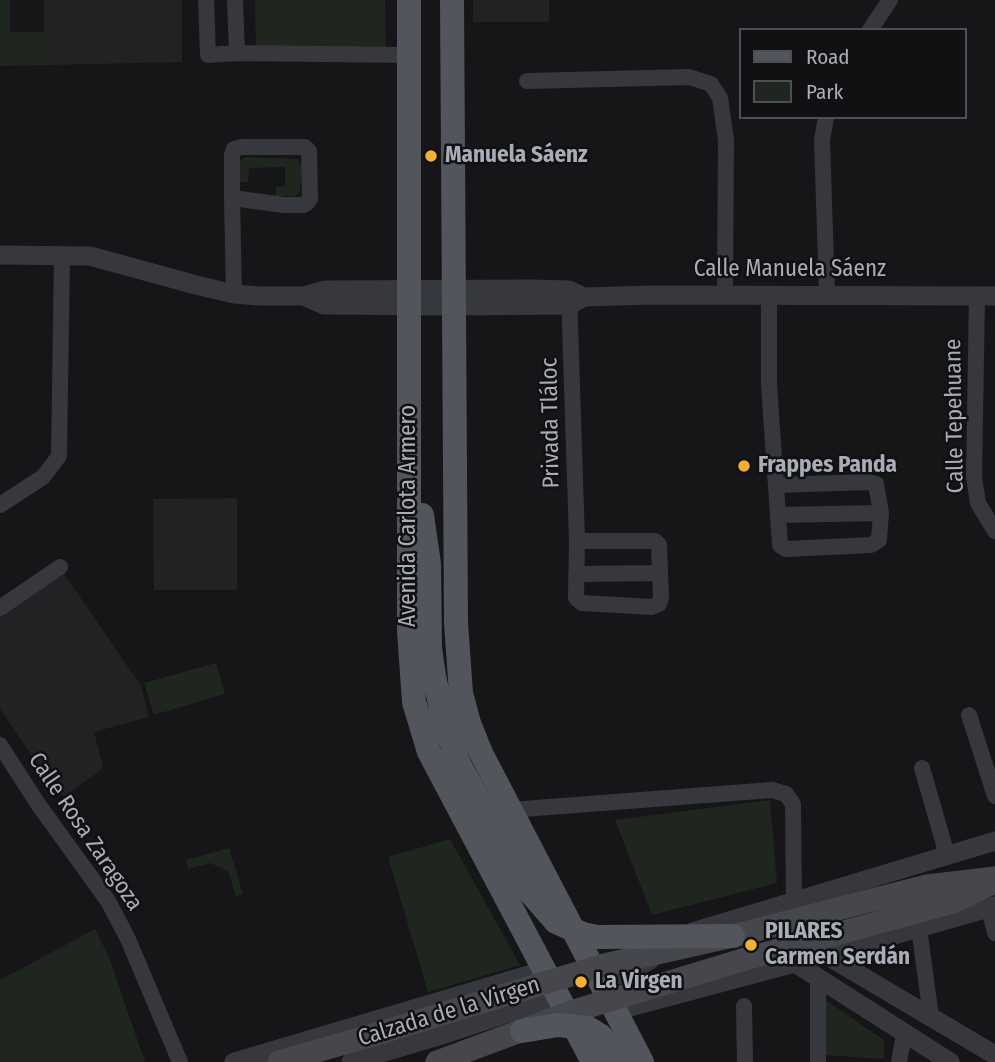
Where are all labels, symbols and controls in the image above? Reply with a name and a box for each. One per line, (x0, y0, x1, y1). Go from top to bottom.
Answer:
legend (740, 28, 967, 119)
text: Road (806, 44, 850, 70)
text: Park (806, 79, 843, 105)
place label: Manuela Sáenz (445, 142, 588, 170)
marker: Manuela Sáenz (423, 148, 439, 164)
street label: Calle Manuela Sáenz (694, 256, 886, 284)
street label: Calle Tepehuane (940, 339, 970, 493)
street label: Privada Tláloc (536, 357, 566, 489)
street label: Avenida Carlota Armero (395, 405, 423, 627)
place label: Frappes Panda (758, 452, 897, 480)
marker: Frappes Panda (736, 458, 752, 474)
street label: Calle Rosa Zaragoza (22, 748, 148, 916)
place label: PILARES Carmen Serdán (765, 918, 910, 972)
marker: PILARES Carmen Serdán (743, 937, 759, 953)
place label: La Virgen (595, 968, 683, 996)
street label: Calzada de la Virgen (355, 971, 543, 1053)
marker: La Virgen (573, 974, 589, 990)

